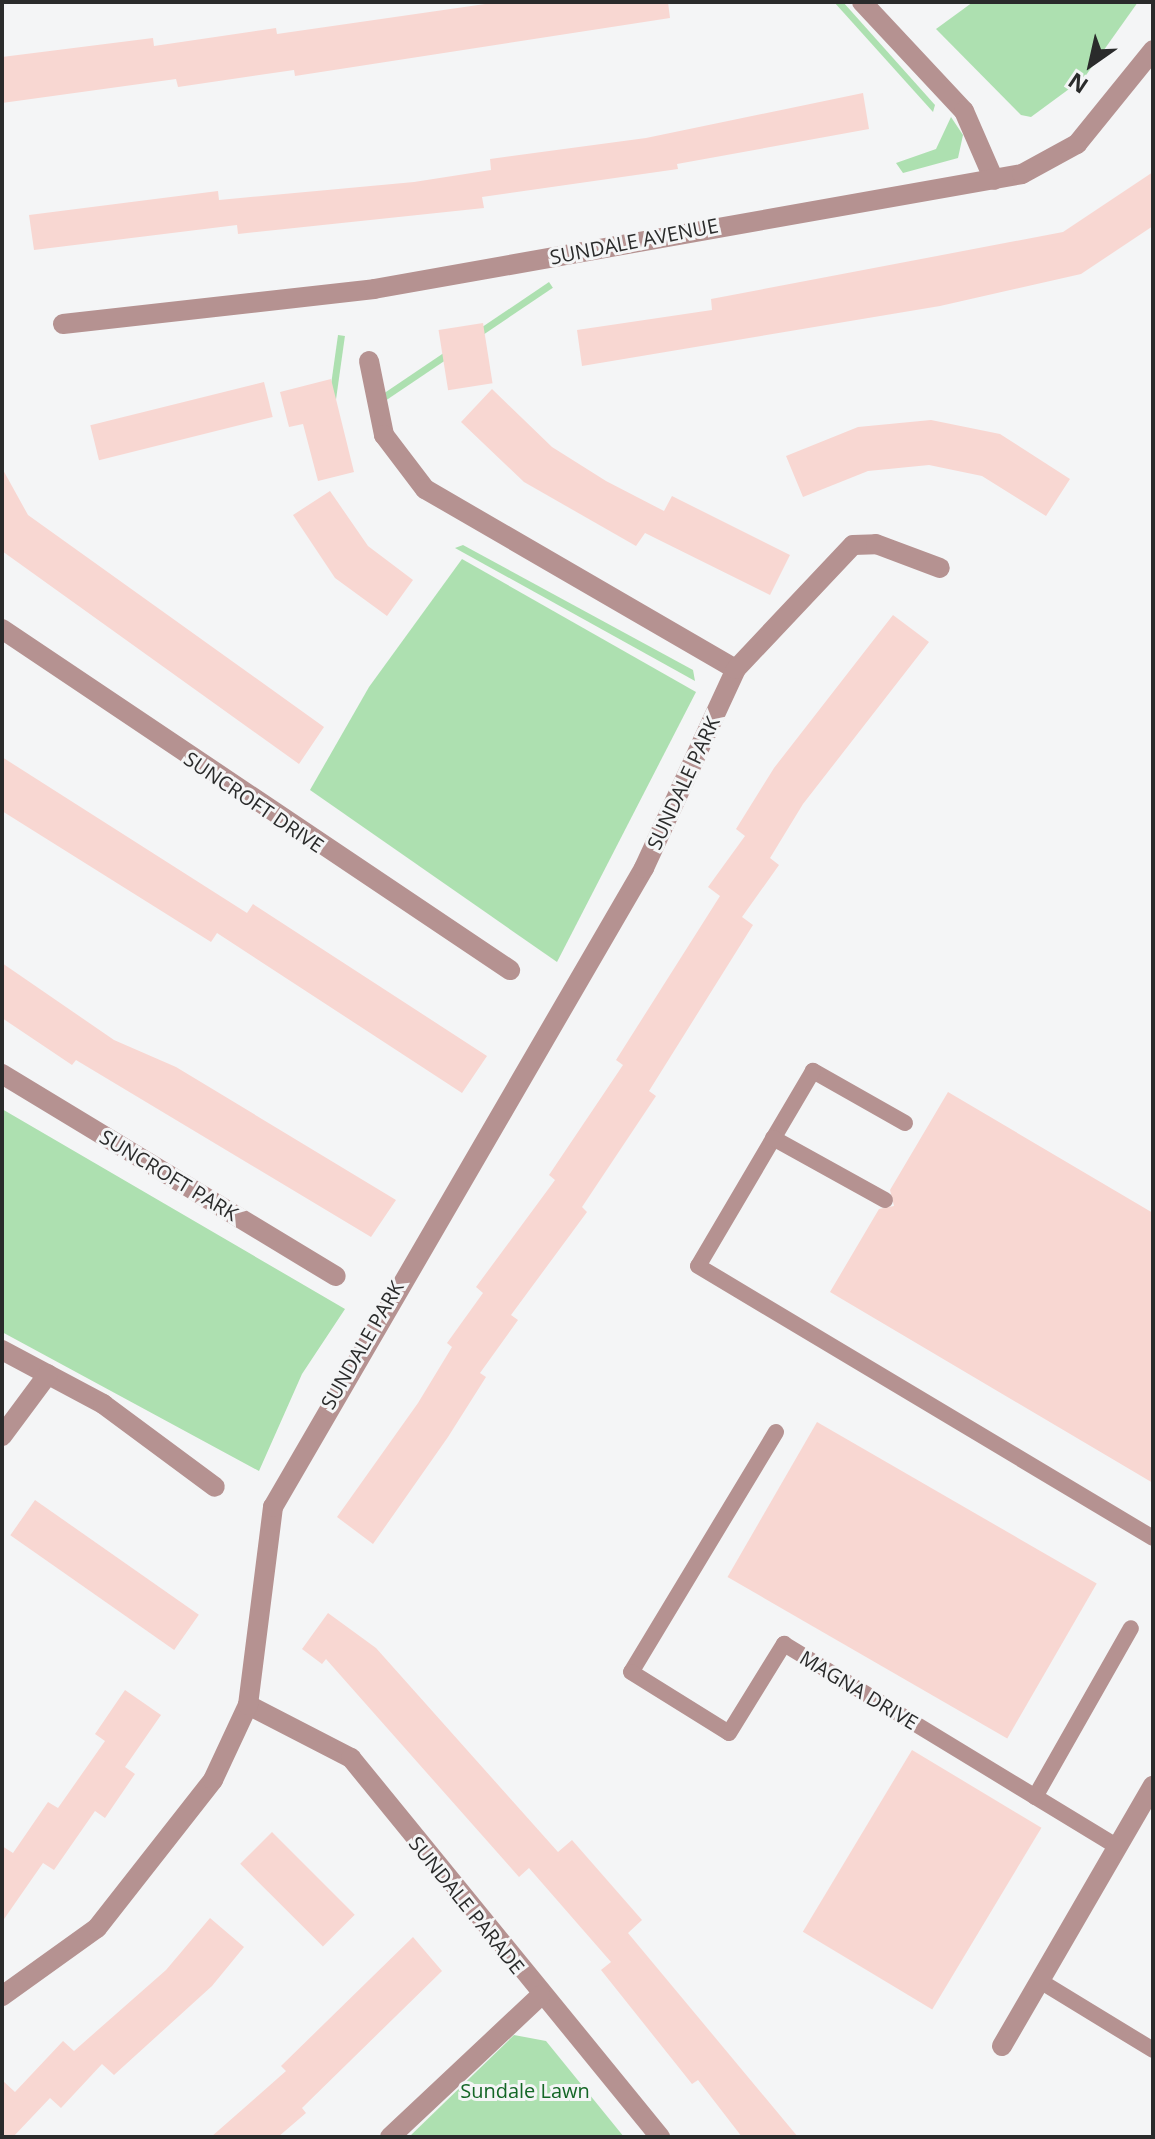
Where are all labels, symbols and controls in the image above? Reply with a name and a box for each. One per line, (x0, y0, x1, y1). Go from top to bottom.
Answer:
north arrow (1051, 24, 1131, 104)
text: N (1062, 66, 1093, 101)
street label: SUNDALE AVENUE (548, 213, 720, 269)
street label: SUNDALE PARK (642, 713, 724, 853)
street label: SUNCROFT DRIVE (180, 746, 328, 858)
street label: SUNCROFT PARK (96, 1124, 242, 1226)
street label: SUNDALE PARK (316, 1277, 408, 1413)
street label: MAGNA DRIVE (796, 1645, 922, 1735)
street label: SUNDALE PARADE (404, 1831, 530, 1979)
park label: Sundale Lawn (460, 2078, 590, 2102)

